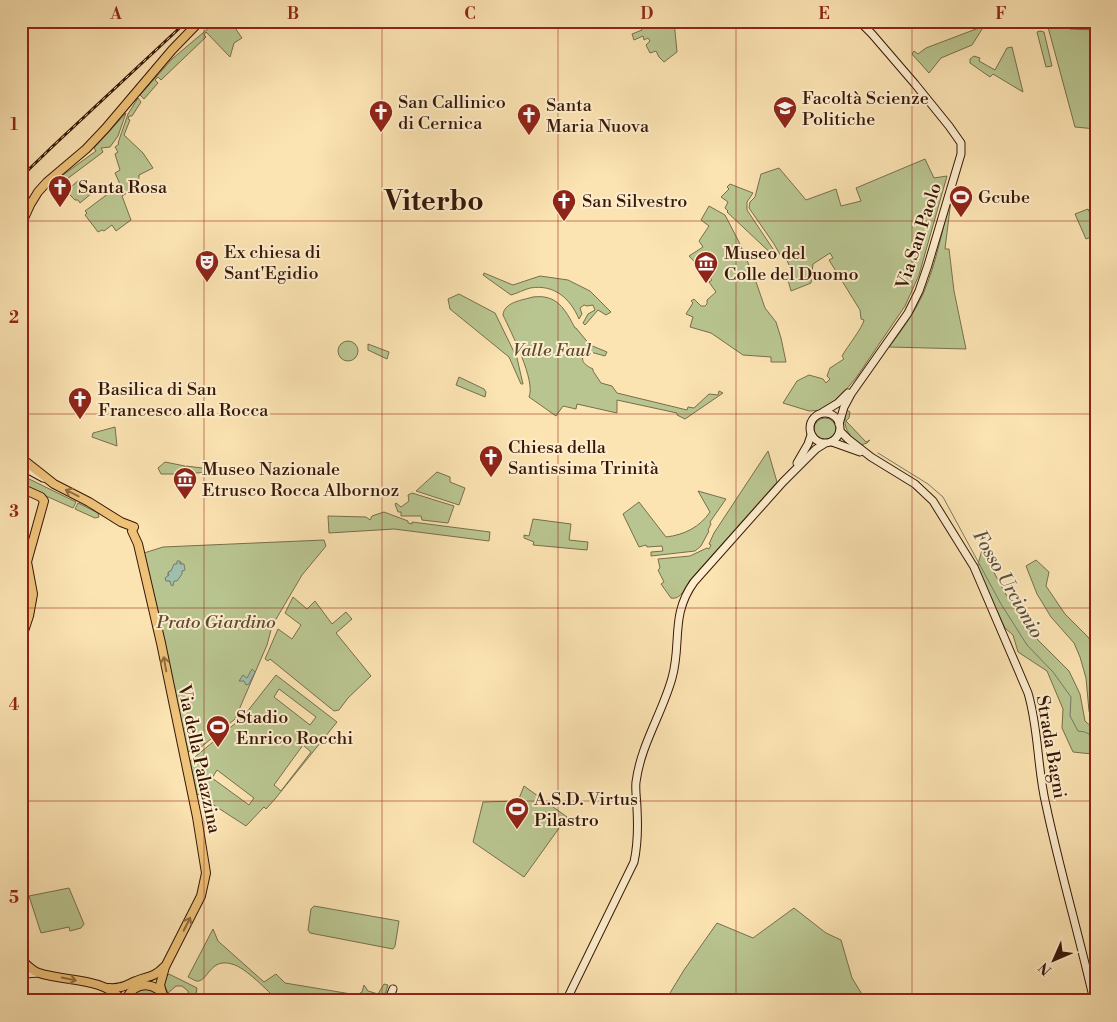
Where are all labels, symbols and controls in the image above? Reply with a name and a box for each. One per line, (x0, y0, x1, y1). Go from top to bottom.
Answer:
text: A (109, 4, 122, 24)
text: B (287, 4, 299, 24)
text: C (464, 4, 476, 24)
text: D (641, 4, 654, 24)
text: E (818, 4, 830, 24)
text: F (995, 4, 1007, 24)
place label: Facoltà Scienze Politiche (802, 87, 929, 131)
place label: San Callinico di Cernica (398, 91, 506, 135)
place label: Santa Maria Nuova (546, 94, 650, 138)
school or university icon: Facoltà Scienze Politiche (772, 95, 798, 129)
church icon: San Callinico di Cernica (368, 99, 394, 133)
church icon: Santa Maria Nuova (516, 102, 542, 136)
text: 1 (10, 115, 18, 135)
church icon: Santa Rosa (47, 174, 73, 208)
place label: Santa Rosa (78, 176, 168, 199)
street label: Via San Paolo (891, 180, 947, 293)
district label: Viterbo (383, 184, 484, 219)
sports icon: Gcube (948, 184, 974, 218)
place label: Gcube (978, 186, 1030, 209)
church icon: San Silvestro (551, 188, 577, 222)
place label: San Silvestro (582, 190, 687, 213)
place label: Ex chiesa di Sant'Egidio (224, 241, 321, 285)
place label: Museo del Colle del Duomo (724, 242, 859, 286)
theatre icon: Ex chiesa di Sant'Egidio (194, 249, 220, 283)
museum icon: Museo del Colle del Duomo (693, 250, 719, 284)
text: 2 (9, 308, 19, 328)
park label: Valle Faul (513, 339, 591, 362)
place label: Basilica di San Francesco alla Rocca (97, 378, 269, 422)
church icon: Basilica di San Francesco alla Rocca (67, 386, 93, 420)
place label: Chiesa della Santissima Trinità (508, 436, 660, 480)
church icon: Chiesa della Santissima Trinità (478, 444, 504, 478)
place label: Museo Nazionale Etrusco Rocca Albornoz (202, 458, 399, 502)
museum icon: Museo Nazionale Etrusco Rocca Albornoz (172, 466, 198, 500)
one-way arrow (65, 488, 80, 497)
text: 3 (9, 502, 19, 522)
water label: Fosso Urcionio (967, 525, 1049, 643)
park label: Prato Giardino (155, 611, 276, 634)
one-way arrow (159, 657, 169, 673)
street label: Via della Palazzina (172, 682, 226, 836)
street label: Strada Bagni (1031, 694, 1071, 800)
text: 4 (9, 695, 20, 715)
place label: Stadio Enrico Rocchi (236, 706, 353, 750)
sports icon: Stadio Enrico Rocchi (205, 714, 231, 748)
place label: A.S.D. Virtus Pilastro (533, 788, 638, 832)
sports icon: A.S.D. Virtus Pilastro (504, 796, 530, 830)
text: 5 (9, 888, 19, 908)
one-way arrow (183, 917, 192, 932)
north arrow (1030, 934, 1080, 984)
text: N (1035, 958, 1056, 979)
one-way arrow (61, 975, 77, 984)

